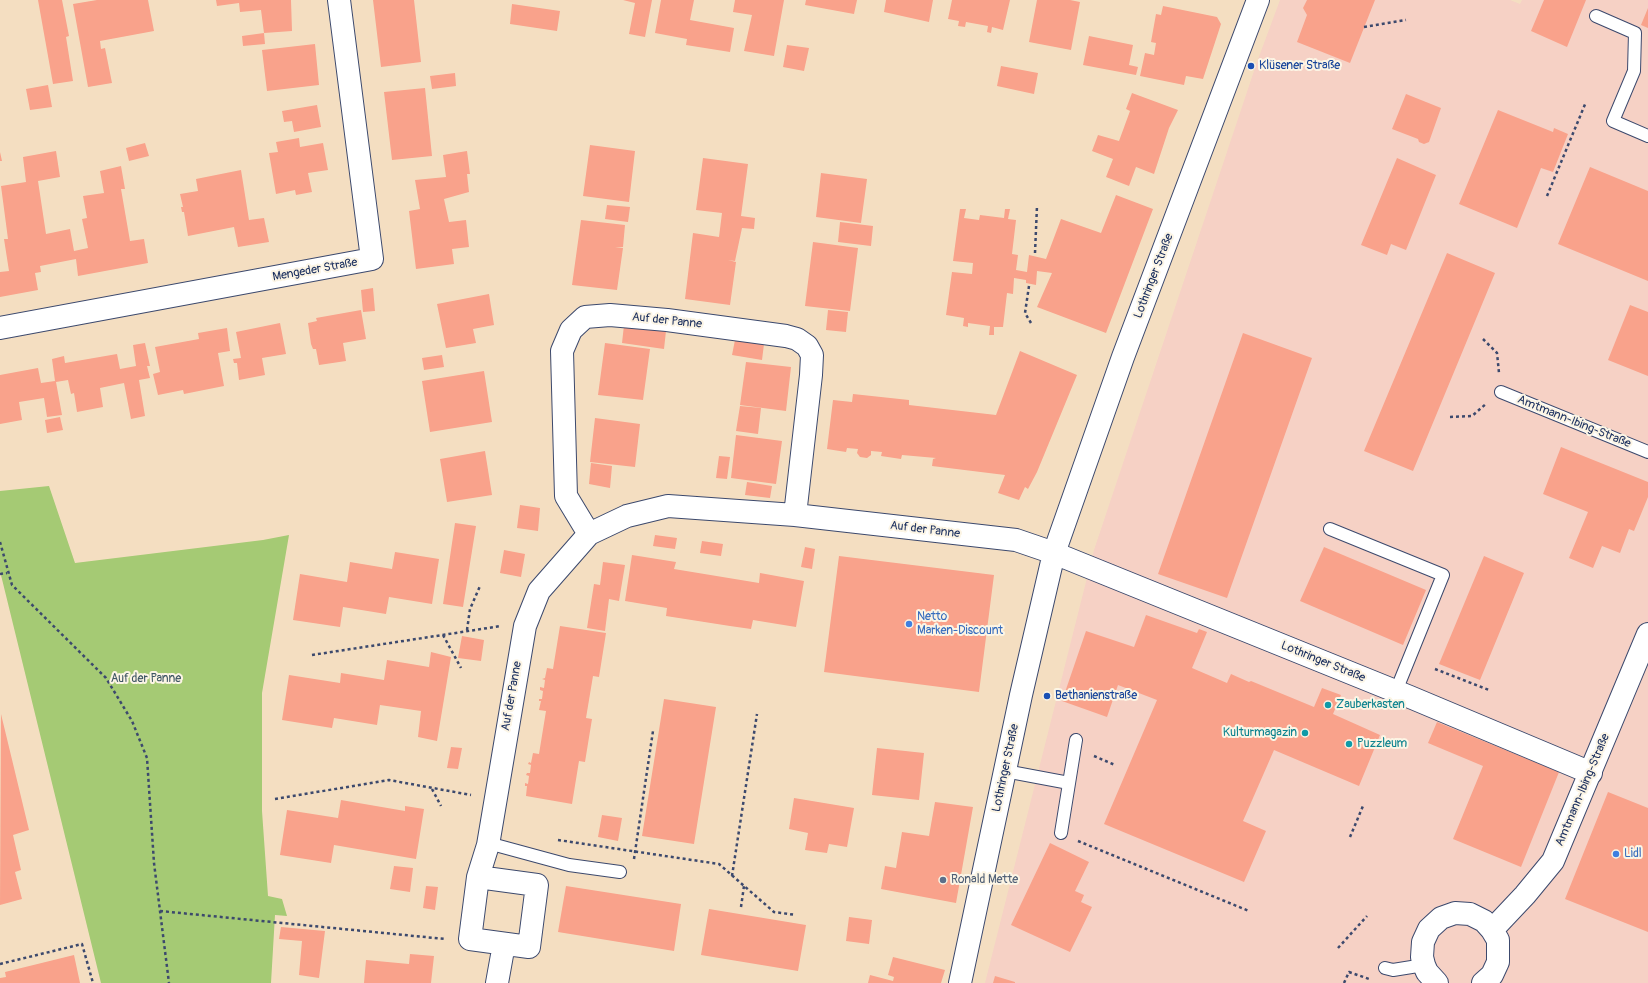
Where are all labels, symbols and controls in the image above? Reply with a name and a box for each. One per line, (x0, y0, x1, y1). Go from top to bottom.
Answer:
place label: Klüsener Straße (1259, 59, 1340, 73)
marker: Klüsener Straße (1246, 61, 1256, 71)
street label: Lothringer Straße (1131, 232, 1177, 320)
street label: Mengeder Straße (271, 255, 359, 285)
street label: Auf der Panne (631, 310, 703, 332)
street label: Amtmann-Ibing-Straße (1515, 393, 1633, 451)
street label: Auf der Panne (889, 519, 961, 541)
place label: Netto Marken-Discount (917, 610, 1003, 638)
marker: Netto Marken-Discount (904, 619, 914, 629)
street label: Lothringer Straße (1279, 639, 1367, 685)
street label: Auf der Panne (499, 660, 525, 732)
park label: Auf der Panne (111, 672, 181, 686)
place label: Bethanienstraße (1055, 689, 1137, 703)
marker: Bethanienstraße (1042, 691, 1052, 701)
place label: Zauberkasten (1336, 698, 1405, 712)
marker: Zauberkasten (1323, 700, 1333, 710)
street label: Lothringer Straße (990, 723, 1022, 813)
place label: Kulturmagazin (1223, 726, 1297, 740)
marker: Kulturmagazin (1300, 728, 1310, 738)
street label: Amtmann-Ibing-Straße (1553, 731, 1613, 849)
place label: Puzzleum (1357, 737, 1407, 751)
marker: Puzzleum (1344, 739, 1354, 749)
place label: Lidl (1624, 847, 1642, 861)
marker: Lidl (1611, 849, 1621, 859)
place label: Ronald Mette (951, 873, 1018, 887)
marker: Ronald Mette (938, 875, 948, 885)

